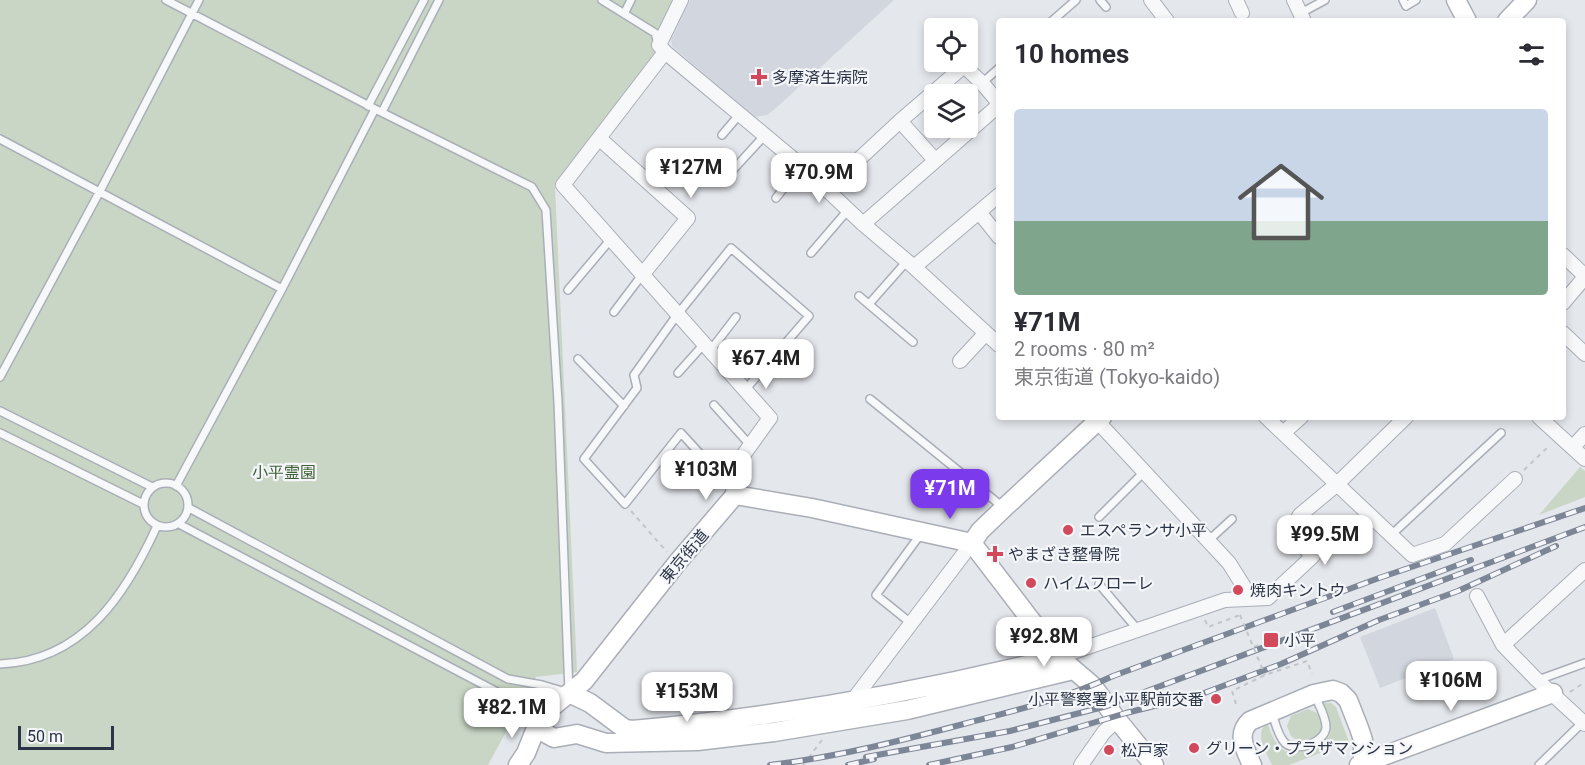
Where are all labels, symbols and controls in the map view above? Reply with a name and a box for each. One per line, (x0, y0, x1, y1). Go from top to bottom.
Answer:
map controls (924, 18, 978, 138)
button: locate (924, 18, 978, 72)
icon: filters (1515, 38, 1548, 71)
text: 10 homes (1014, 39, 1129, 69)
marker: 多摩済生病院 (750, 68, 768, 86)
place label: 多摩済生病院 (772, 68, 868, 87)
button: layers (924, 84, 978, 138)
pin: ¥127M (649, 148, 733, 199)
icon: home (1227, 148, 1335, 256)
pin: ¥70.9M (770, 153, 868, 204)
text: ¥127M (660, 155, 722, 179)
text: ¥70.9M (785, 160, 853, 184)
text: ¥71M (1014, 307, 1081, 337)
text: 2 rooms · 80 m² (1014, 337, 1155, 361)
pin: ¥67.4M (717, 339, 815, 390)
text: ¥67.4M (732, 346, 800, 370)
text: 東京街道 (Tokyo-kaido) (1014, 365, 1220, 389)
pin: ¥103M (664, 450, 748, 501)
text: ¥103M (675, 457, 737, 481)
park label: 小平霊園 (252, 463, 316, 482)
pin: ¥71M (914, 469, 986, 520)
text: ¥71M (924, 476, 976, 500)
pin: ¥99.5M (1276, 515, 1374, 566)
place label: エスペランサ小平 (1080, 521, 1207, 540)
text: ¥99.5M (1291, 522, 1359, 546)
marker: エスペランサ小平 (1061, 523, 1075, 537)
street label: 東京街道 (657, 526, 712, 587)
marker: やまざき整骨院 (986, 545, 1004, 563)
place label: やまざき整骨院 (1008, 545, 1120, 564)
place label: ハイムフローレ (1043, 574, 1153, 593)
marker: ハイムフローレ (1024, 576, 1038, 590)
place label: 焼肉キントウ (1250, 581, 1346, 600)
marker: 焼肉キントウ (1231, 583, 1245, 597)
pin: ¥92.8M (995, 617, 1093, 668)
text: ¥92.8M (1010, 624, 1078, 648)
marker: 小平 (1262, 631, 1280, 649)
place label: 小平 (1284, 631, 1316, 650)
pin: ¥106M (1409, 661, 1493, 712)
text: ¥106M (1420, 668, 1482, 692)
pin: ¥153M (645, 672, 729, 723)
text: ¥153M (656, 679, 718, 703)
pin: ¥82.1M (463, 688, 561, 739)
place label: 小平警察署小平駅前交番 (1028, 690, 1204, 709)
marker: 小平警察署小平駅前交番 (1209, 692, 1223, 706)
text: ¥82.1M (478, 695, 546, 719)
scale bar (18, 723, 114, 750)
text: 50 m (27, 727, 63, 746)
place label: グリーン・プラザマンション (1206, 739, 1413, 758)
place label: 松戸家 (1121, 741, 1169, 760)
marker: グリーン・プラザマンション (1187, 741, 1201, 755)
marker: 松戸家 (1102, 743, 1116, 757)

